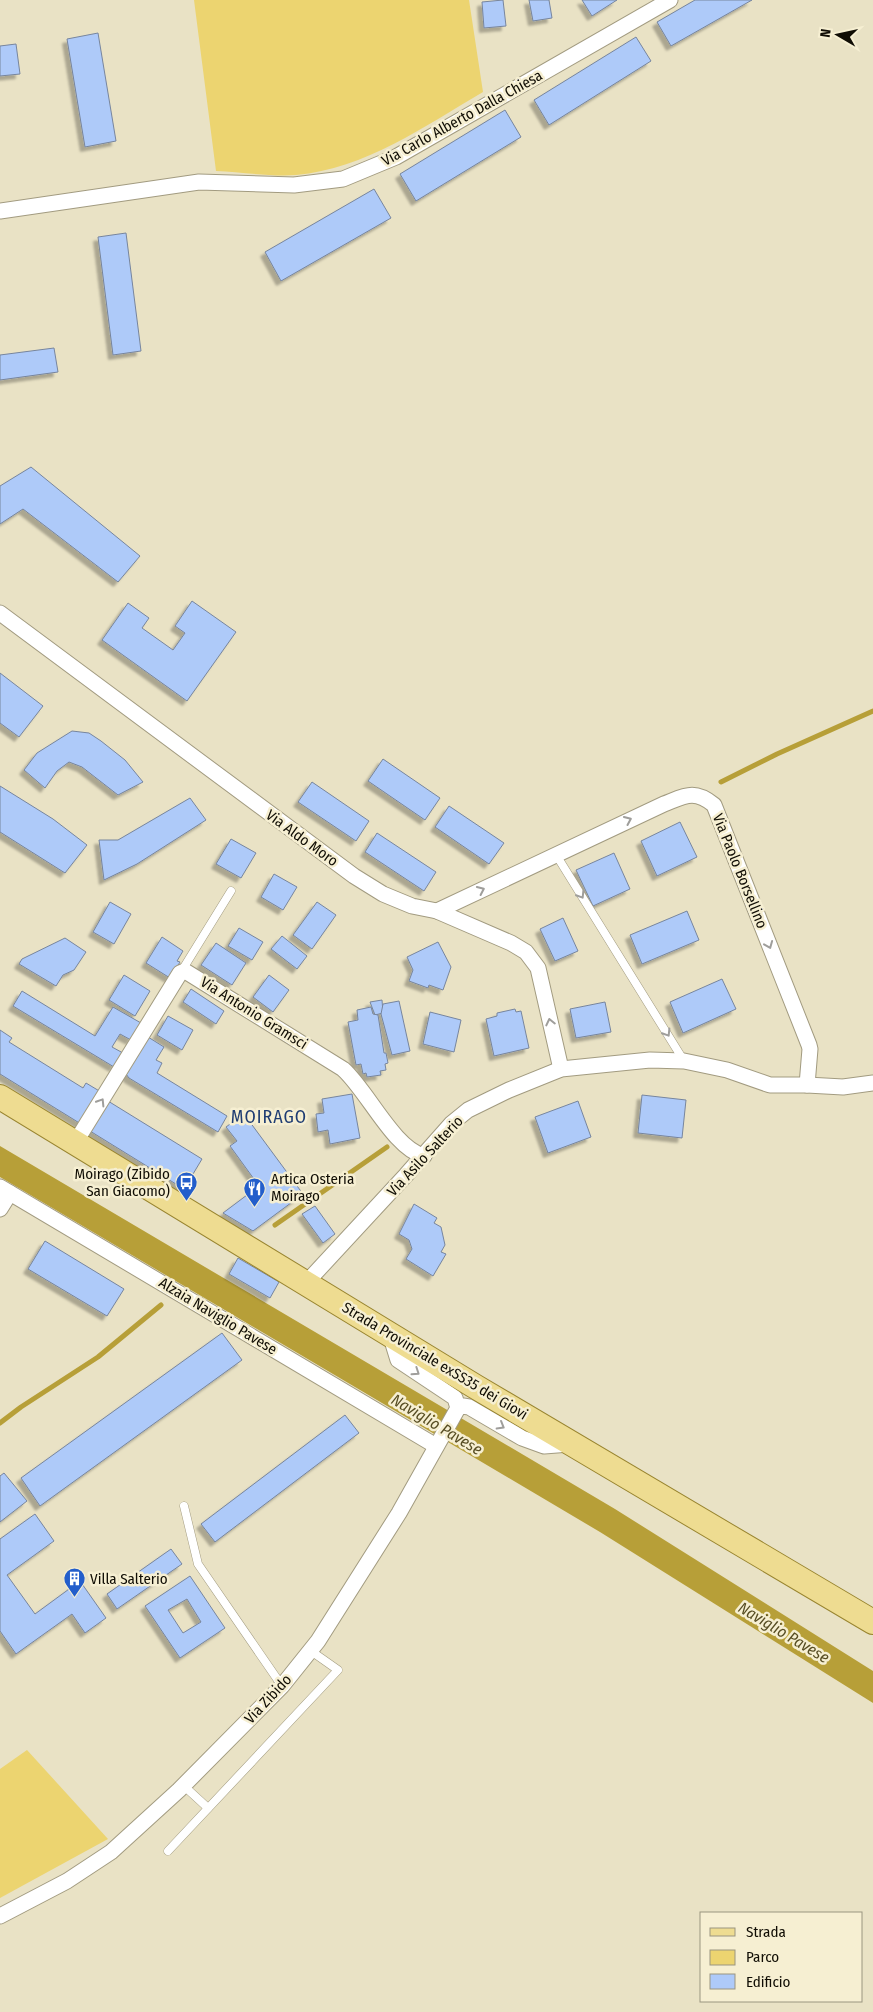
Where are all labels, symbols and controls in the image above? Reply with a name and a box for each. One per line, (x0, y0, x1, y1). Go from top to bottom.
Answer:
north arrow (813, 10, 863, 60)
text: N (817, 28, 835, 39)
street label: Via Carlo Alberto Dalla Chiesa (379, 66, 545, 170)
street label: Via Aldo Moro (262, 806, 342, 870)
street label: Via Paolo Borsellino (709, 811, 771, 931)
one-way arrow (623, 816, 632, 827)
one-way arrow (476, 885, 485, 896)
one-way arrow (575, 889, 584, 898)
one-way arrow (763, 940, 773, 949)
street label: Via Antonio Gramsci (197, 973, 311, 1053)
one-way arrow (545, 1017, 556, 1026)
one-way arrow (660, 1027, 670, 1036)
one-way arrow (94, 1098, 104, 1107)
district label: MOIRAGO (231, 1106, 307, 1128)
street label: Via Asilo Salterio (383, 1112, 467, 1200)
place label: Moirago (Zibido San Giacomo) (74, 1165, 170, 1200)
place label: Artica Osteria Moirago (271, 1170, 354, 1205)
bus stop icon: Moirago (Zibido San Giacomo) (174, 1171, 198, 1202)
restaurant icon: Artica Osteria Moirago (243, 1176, 267, 1207)
street label: Alzaia Naviglio Pavese (156, 1274, 280, 1358)
street label: Strada Provinciale exSS35 dei Giovi (339, 1298, 531, 1424)
one-way arrow (410, 1365, 419, 1375)
water label: Naviglio Pavese (388, 1390, 486, 1459)
one-way arrow (495, 1419, 504, 1429)
building icon: Villa Salterio (62, 1567, 86, 1598)
place label: Villa Salterio (90, 1570, 168, 1588)
water label: Naviglio Pavese (735, 1598, 833, 1667)
street label: Via Zibido (241, 1671, 295, 1727)
legend (700, 1912, 863, 2002)
text: Strada (746, 1923, 786, 1941)
text: Parco (746, 1948, 779, 1966)
text: Edificio (746, 1973, 791, 1991)

